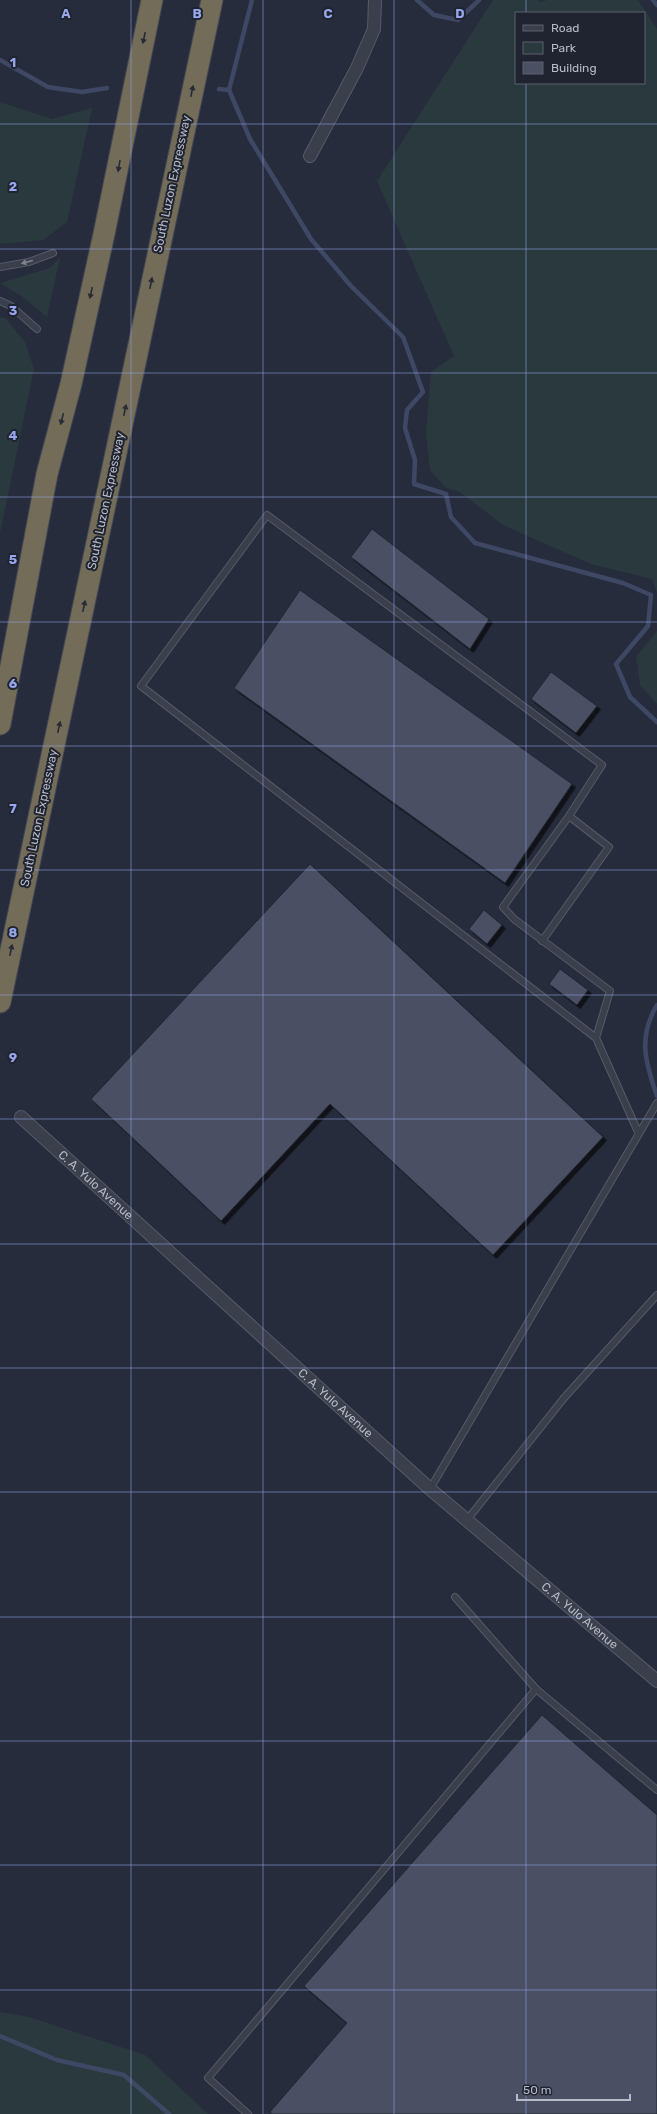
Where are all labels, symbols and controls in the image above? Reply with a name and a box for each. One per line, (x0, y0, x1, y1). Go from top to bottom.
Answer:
text: A (61, 6, 71, 21)
text: B (192, 6, 202, 21)
text: C (323, 6, 333, 21)
text: D (455, 6, 465, 21)
legend (515, 12, 645, 84)
text: Road (551, 21, 579, 35)
one-way arrow (140, 32, 146, 44)
text: Park (551, 41, 577, 55)
text: 1 (10, 55, 16, 70)
text: Building (551, 61, 597, 75)
one-way arrow (190, 85, 196, 97)
street label: South Luzon Expressway (151, 114, 193, 254)
one-way arrow (115, 160, 121, 172)
text: 2 (9, 179, 17, 194)
one-way arrow (20, 259, 33, 265)
one-way arrow (148, 277, 154, 289)
one-way arrow (87, 286, 93, 299)
text: 3 (9, 303, 18, 318)
one-way arrow (123, 404, 129, 417)
one-way arrow (58, 413, 64, 425)
text: 4 (9, 428, 18, 443)
street label: South Luzon Expressway (85, 431, 127, 571)
text: 5 (9, 552, 17, 567)
one-way arrow (82, 600, 88, 612)
text: 6 (9, 676, 18, 691)
one-way arrow (56, 721, 62, 733)
street label: South Luzon Expressway (18, 748, 60, 888)
text: 7 (9, 801, 17, 816)
text: 8 (9, 925, 18, 940)
one-way arrow (9, 944, 15, 956)
text: 9 (9, 1050, 17, 1065)
street label: C. A. Yulo Avenue (56, 1148, 136, 1223)
street label: C. A. Yulo Avenue (295, 1366, 376, 1441)
street label: C. A. Yulo Avenue (539, 1579, 621, 1652)
scale bar (517, 2076, 630, 2102)
text: 50 m (523, 2083, 551, 2097)

